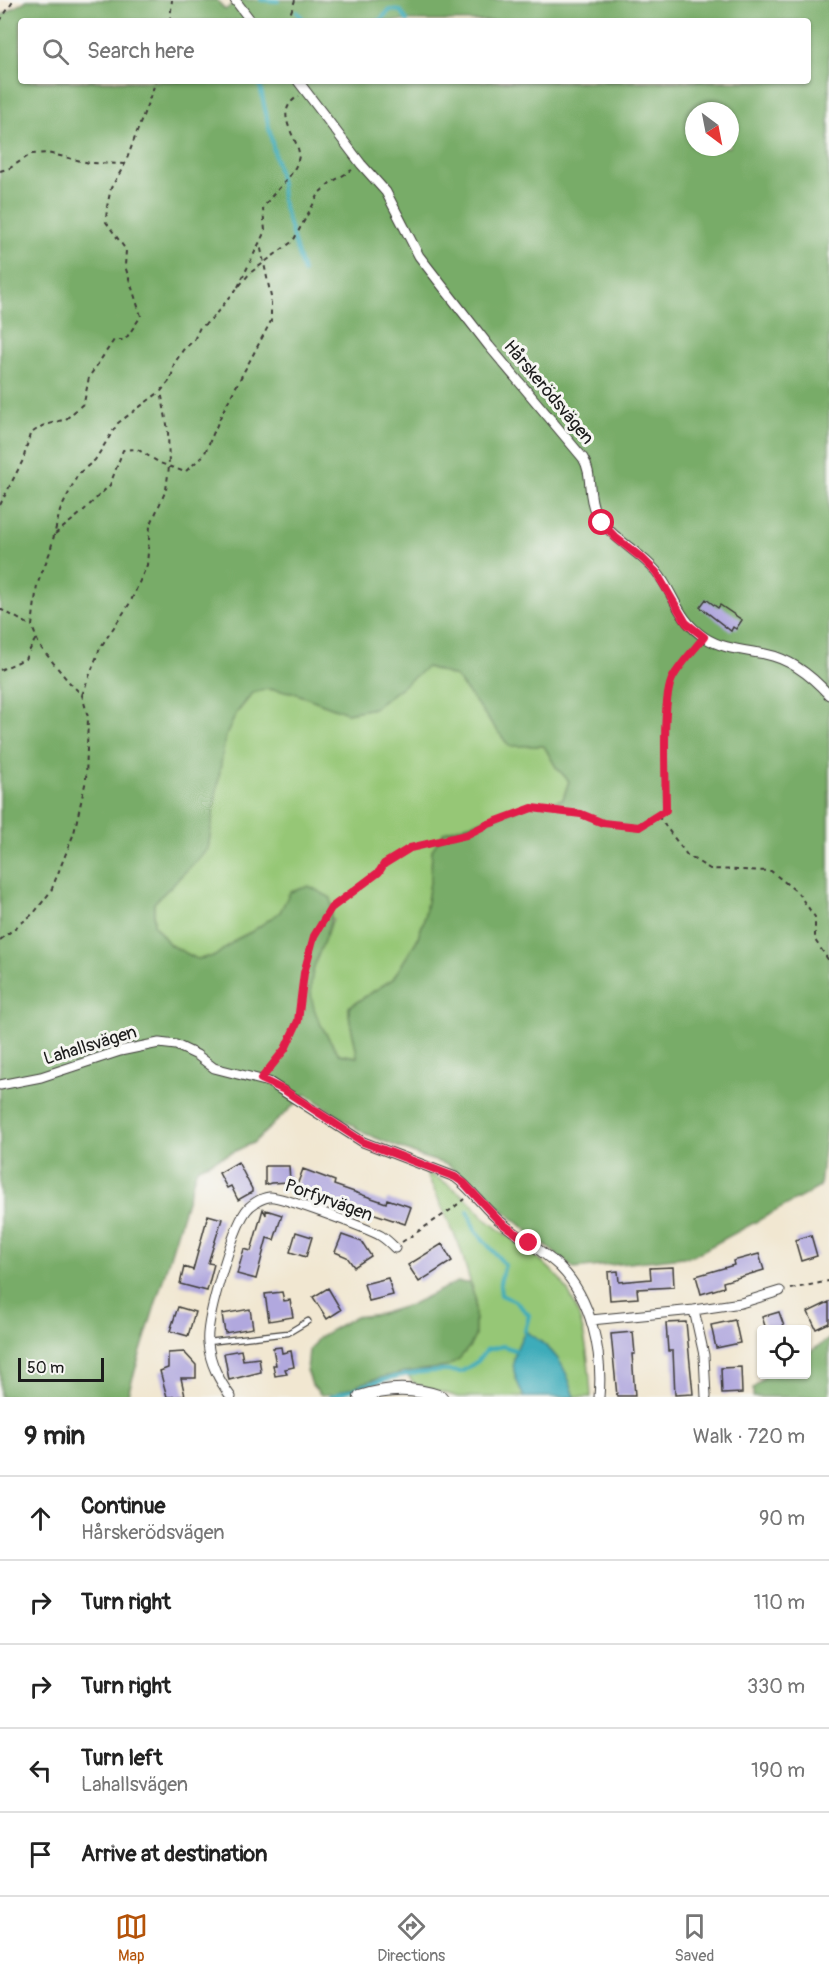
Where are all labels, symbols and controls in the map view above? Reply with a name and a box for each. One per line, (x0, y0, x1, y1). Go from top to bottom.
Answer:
search box (18, 18, 811, 84)
icon: search (39, 35, 72, 68)
text: Search here (87, 37, 194, 65)
north arrow (685, 102, 739, 156)
street label: Hårskerödsvägen (498, 335, 599, 449)
route start (588, 509, 614, 535)
street label: Lahallsvägen (41, 1020, 140, 1071)
street label: Porfyrvägen (282, 1174, 376, 1227)
route end (515, 1229, 541, 1255)
map controls (757, 1325, 811, 1379)
button: locate (757, 1325, 811, 1379)
scale bar (18, 1355, 104, 1382)
text: 50 m (27, 1358, 64, 1378)
text: 9 min (24, 1420, 85, 1452)
text: Walk · 720 m (693, 1424, 805, 1449)
text: Continue (81, 1492, 165, 1520)
icon: ahead (24, 1502, 57, 1535)
text: 90 m (759, 1506, 805, 1531)
text: Hårskerödsvägen (81, 1520, 224, 1545)
icon: right (24, 1586, 57, 1619)
text: Turn right (81, 1588, 171, 1616)
text: 110 m (754, 1590, 805, 1615)
icon: right (24, 1670, 57, 1703)
text: Turn right (81, 1672, 171, 1700)
text: 330 m (747, 1674, 805, 1699)
text: Turn left (81, 1744, 163, 1772)
icon: left (24, 1754, 57, 1787)
text: 190 m (751, 1758, 805, 1783)
text: Lahallsvägen (81, 1772, 188, 1797)
icon: arrive (24, 1838, 57, 1871)
text: Arrive at destination (81, 1840, 267, 1868)
tab: Map (115, 1910, 148, 1966)
tab: Directions (377, 1910, 445, 1966)
tab: Saved (675, 1910, 714, 1966)

